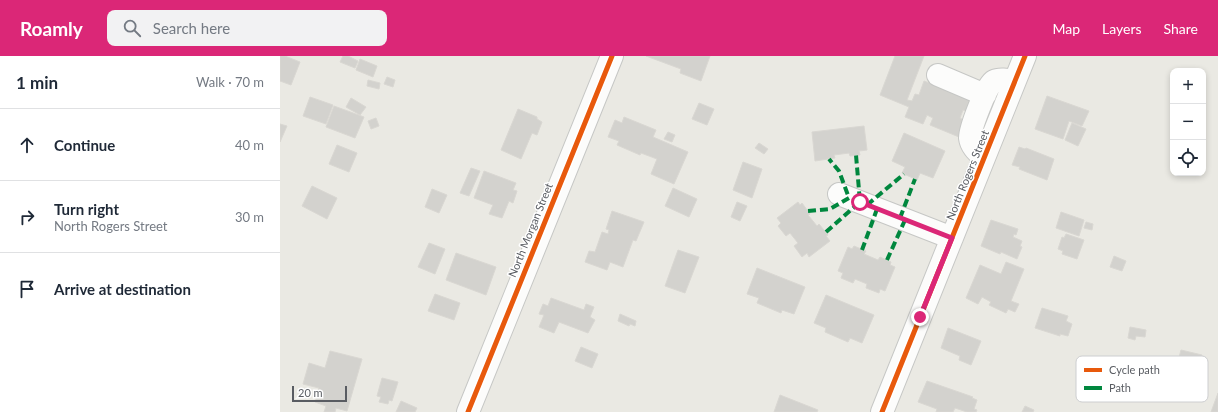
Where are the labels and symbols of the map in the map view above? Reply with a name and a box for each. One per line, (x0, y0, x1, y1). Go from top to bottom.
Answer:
street label: North Rogers Street (943, 128, 991, 222)
street label: North Morgan Street (505, 181, 555, 279)
route start (851, 193, 869, 211)
route end (911, 308, 929, 326)
legend (1076, 356, 1208, 402)
text: Cycle path (1109, 363, 1160, 376)
text: Path (1109, 381, 1131, 394)
scale bar (292, 384, 347, 403)

